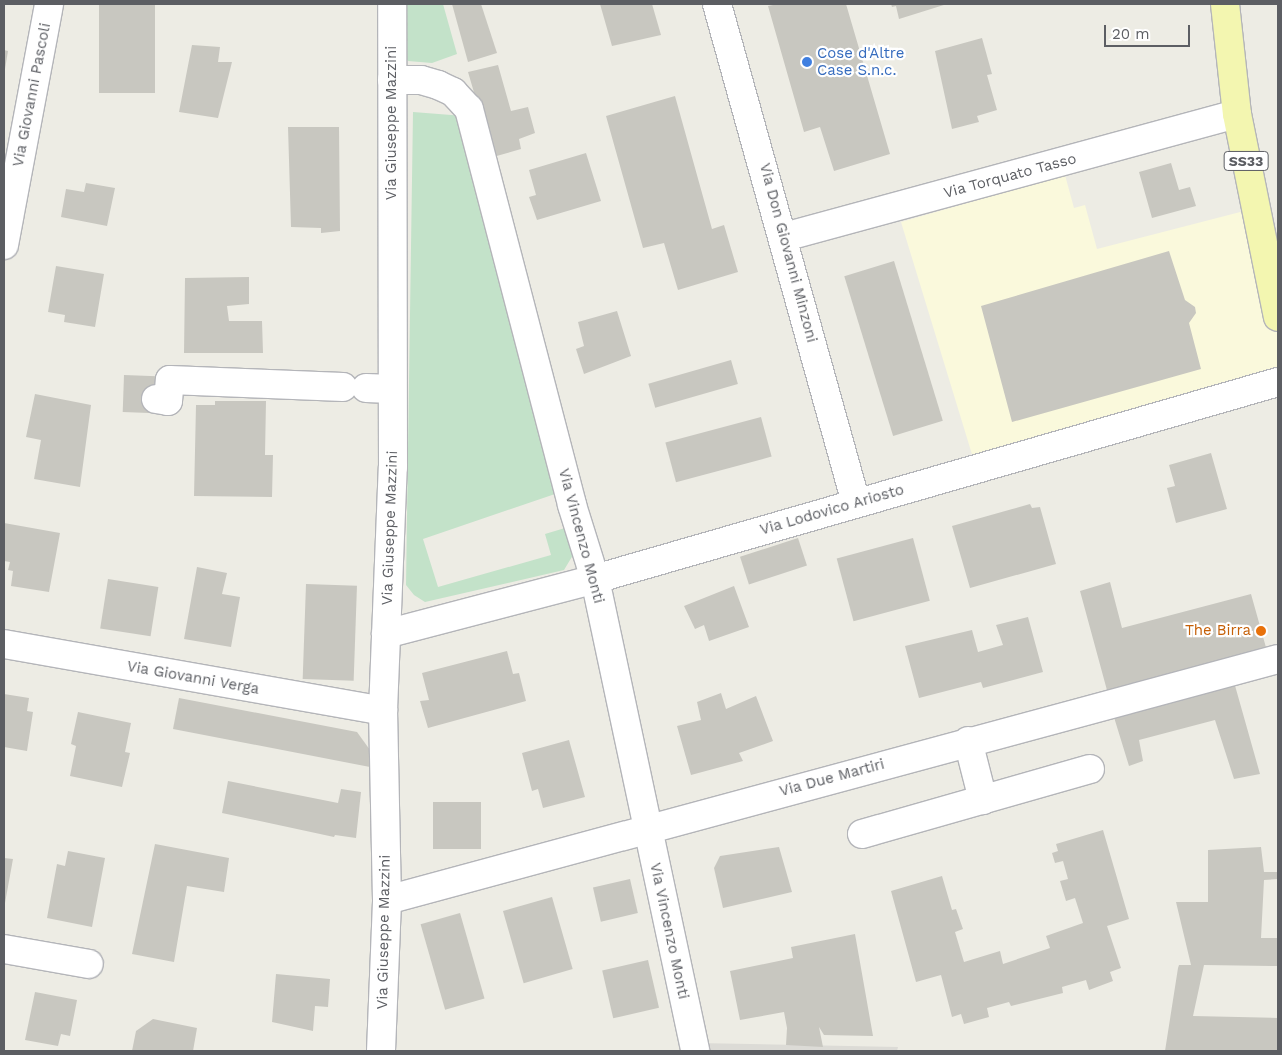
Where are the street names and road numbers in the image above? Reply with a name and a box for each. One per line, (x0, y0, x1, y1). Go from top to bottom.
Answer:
street label: Via Giovanni Pascoli (9, 21, 55, 169)
street label: Via Giuseppe Mazzini (383, 45, 401, 201)
street label: Via Torquato Tasso (941, 149, 1079, 203)
road number: SS33 (1224, 150, 1268, 172)
street label: Via Don Giovanni Minzoni (755, 161, 821, 345)
street label: Via Giuseppe Mazzini (378, 450, 402, 606)
street label: Via Vincenzo Monti (554, 466, 608, 606)
street label: Via Lodovico Ariosto (757, 481, 907, 539)
street label: Via Giovanni Verga (125, 657, 261, 699)
street label: Via Due Martiri (777, 755, 887, 801)
street label: Via Giuseppe Mazzini (374, 854, 394, 1010)
street label: Via Vincenzo Monti (646, 861, 692, 1001)

